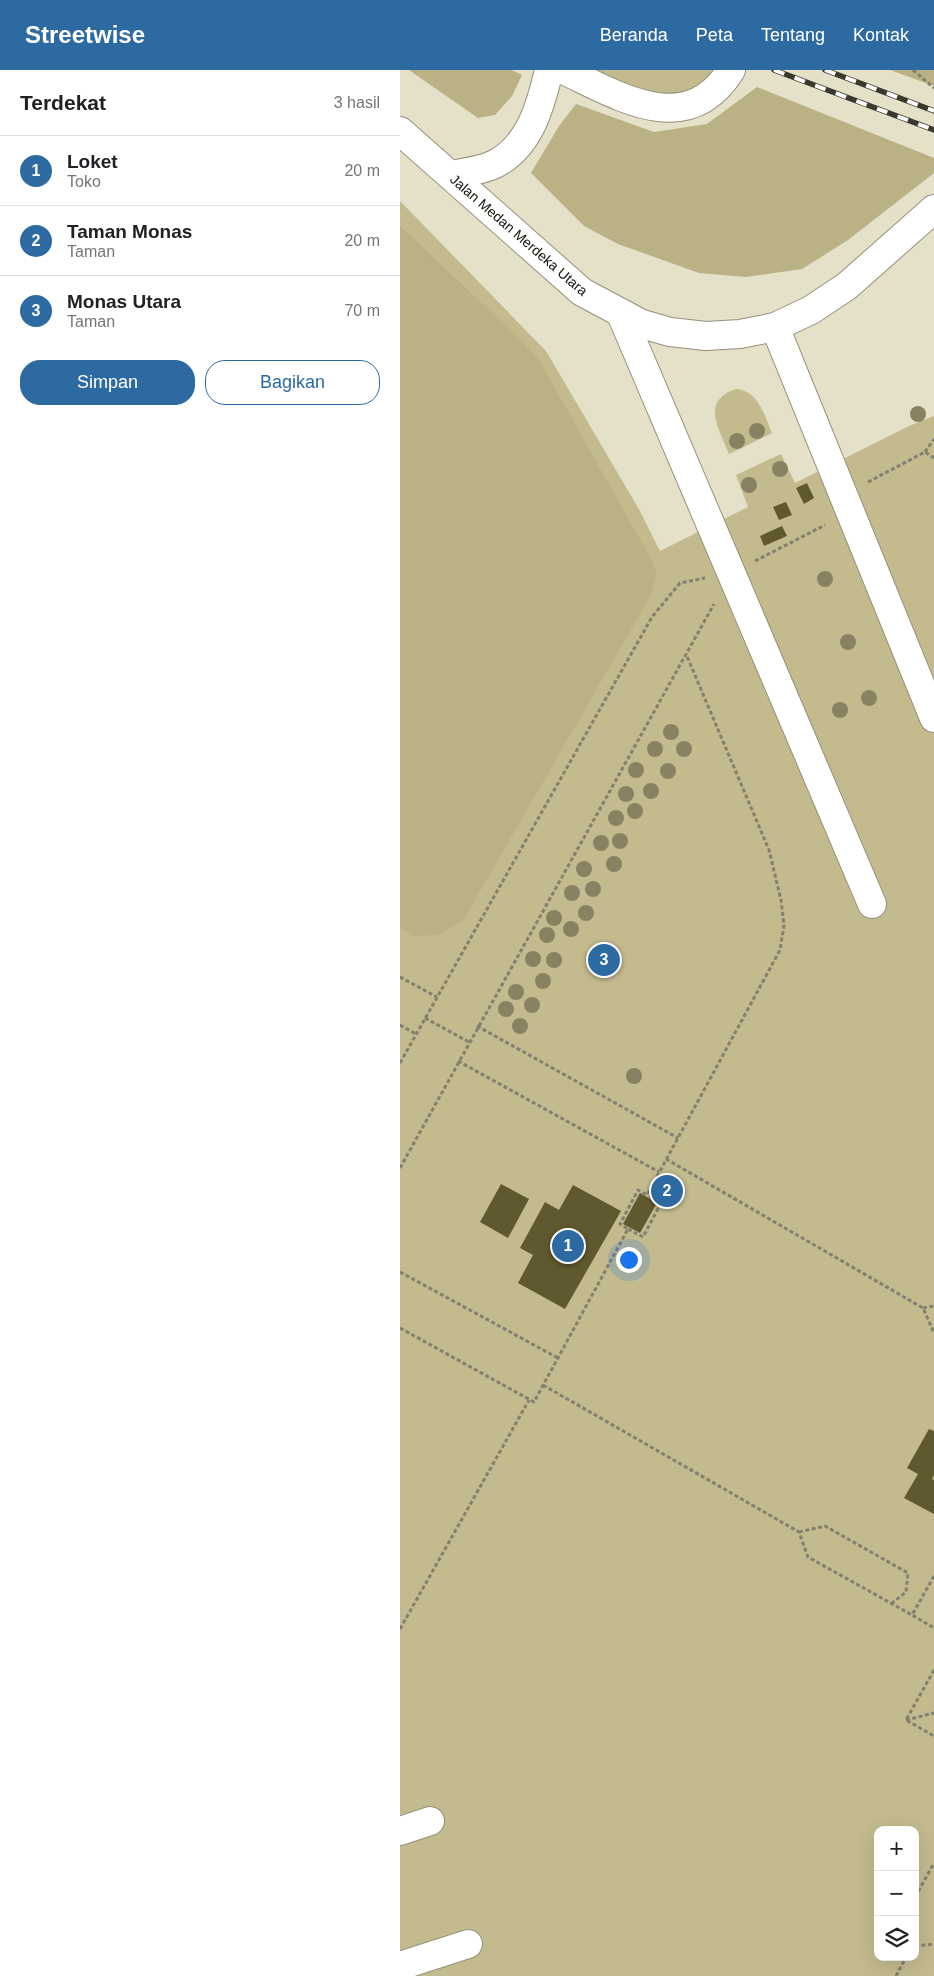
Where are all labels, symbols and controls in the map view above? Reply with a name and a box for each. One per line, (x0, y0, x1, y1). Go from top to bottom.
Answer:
text: Streetwise (25, 21, 145, 48)
text: Beranda (600, 25, 668, 45)
text: Peta (696, 25, 733, 45)
text: Tentang (761, 25, 825, 45)
text: Kontak (853, 25, 909, 45)
text: Terdekat (20, 91, 106, 114)
text: 3 hasil (334, 94, 380, 111)
text: Loket (67, 151, 118, 172)
text: 1 (32, 162, 40, 179)
text: 20 m (344, 162, 380, 179)
street label: Jalan Medan Merdeka Utara (447, 171, 591, 299)
text: Toko (67, 173, 101, 190)
text: Taman Monas (67, 221, 192, 242)
text: 2 (32, 232, 40, 249)
text: 20 m (344, 232, 380, 249)
text: Taman (67, 243, 115, 260)
text: Monas Utara (67, 291, 181, 312)
text: 3 (32, 302, 40, 319)
text: 70 m (344, 302, 380, 319)
text: Taman (67, 313, 115, 330)
button: Simpan (20, 360, 195, 405)
button: Bagikan (205, 360, 380, 405)
pin: 3 (588, 941, 620, 979)
pin: 2 (651, 1172, 683, 1210)
pin: 1 (552, 1227, 584, 1265)
your location (616, 1247, 642, 1273)
map controls (874, 1826, 919, 1961)
button: + (874, 1826, 919, 1871)
button: − (874, 1871, 919, 1916)
button: layers (874, 1916, 919, 1961)

